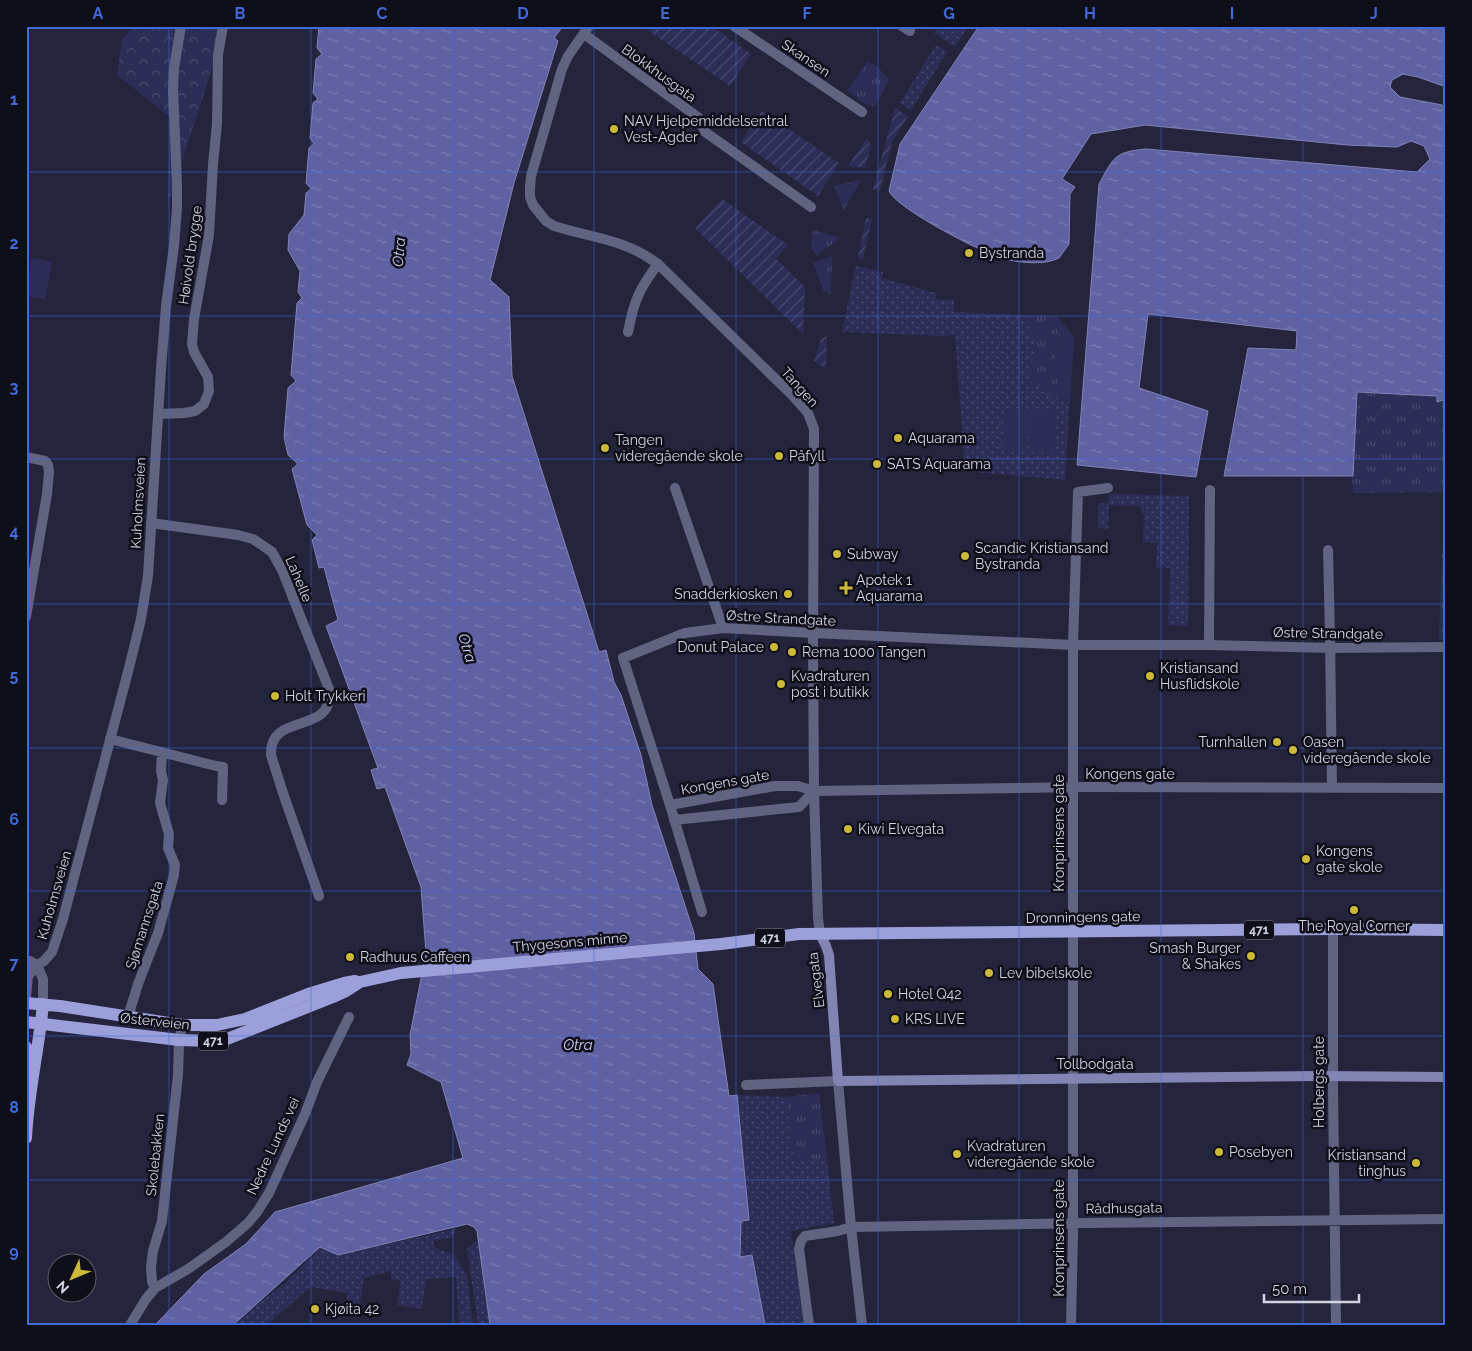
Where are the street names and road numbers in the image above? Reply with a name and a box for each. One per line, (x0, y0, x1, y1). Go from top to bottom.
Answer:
street label: Skansen (779, 36, 833, 80)
street label: Blokkhusgata (619, 41, 699, 105)
street label: Høivold brygge (175, 205, 205, 305)
street label: Tangen (778, 364, 822, 410)
street label: Kuholmsveien (128, 457, 148, 549)
street label: Lahelle (282, 554, 316, 604)
street label: Østre Strandgate (726, 607, 836, 629)
street label: Østre Strandgate (1273, 624, 1383, 642)
street label: Kongens gate (680, 766, 770, 798)
street label: Kongens gate (1085, 766, 1175, 782)
street label: Kronprinsens gate (1051, 774, 1067, 892)
street label: Kuholmsveien (34, 849, 74, 941)
street label: Sjømannsgata (122, 879, 166, 971)
street label: Dronningens gate (1025, 908, 1141, 926)
road number: 471 (1244, 920, 1274, 940)
road number: 471 (755, 928, 785, 948)
street label: Thygesons minne (512, 929, 628, 955)
street label: Elvegata (805, 951, 827, 1009)
street label: Østerveien (119, 1009, 191, 1033)
road number: 471 (198, 1032, 228, 1050)
street label: Holbergs gate (1311, 1036, 1327, 1128)
street label: Tollbodgata (1056, 1056, 1134, 1072)
street label: Nedre Lunds vei (243, 1095, 303, 1197)
street label: Skolebakken (143, 1113, 167, 1197)
street label: Kronprinsens gate (1051, 1179, 1067, 1297)
street label: Rådhusgata (1085, 1199, 1163, 1217)

